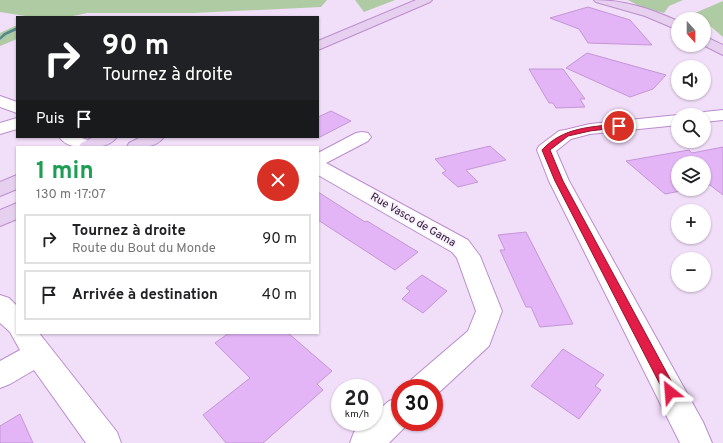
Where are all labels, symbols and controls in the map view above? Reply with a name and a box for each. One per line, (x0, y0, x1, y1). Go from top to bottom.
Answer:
north arrow (671, 12, 711, 52)
map controls (671, 12, 711, 292)
text: 90 m (102, 29, 169, 65)
icon: right (36, 32, 88, 84)
button: sound (671, 60, 711, 100)
text: Tournez à droite (102, 64, 233, 87)
icon: arrive (73, 108, 95, 130)
button: search (671, 108, 711, 148)
pin (602, 109, 636, 143)
text: Puis (36, 110, 65, 129)
icon: arrive (608, 115, 630, 137)
button: layers (671, 156, 711, 196)
text: 1 min (36, 157, 94, 187)
button: close (257, 159, 299, 201)
text: 130 m · 17:07 (36, 187, 106, 203)
street label: Rue Vasco de Gama (368, 190, 458, 250)
button: + (671, 204, 711, 244)
text: Tournez à droite (72, 222, 186, 241)
icon: right (38, 228, 60, 250)
text: 90 m (262, 230, 297, 249)
text: Route du Bout du Monde (72, 241, 216, 257)
button: − (671, 252, 711, 292)
icon: arrive (38, 284, 60, 306)
text: Arrivée à destination (72, 286, 218, 305)
text: 40 m (262, 286, 297, 305)
position arrow (649, 371, 691, 413)
speed limit sign: 30 (391, 379, 443, 431)
text: 20 (344, 387, 370, 413)
text: km/h (345, 408, 369, 421)

